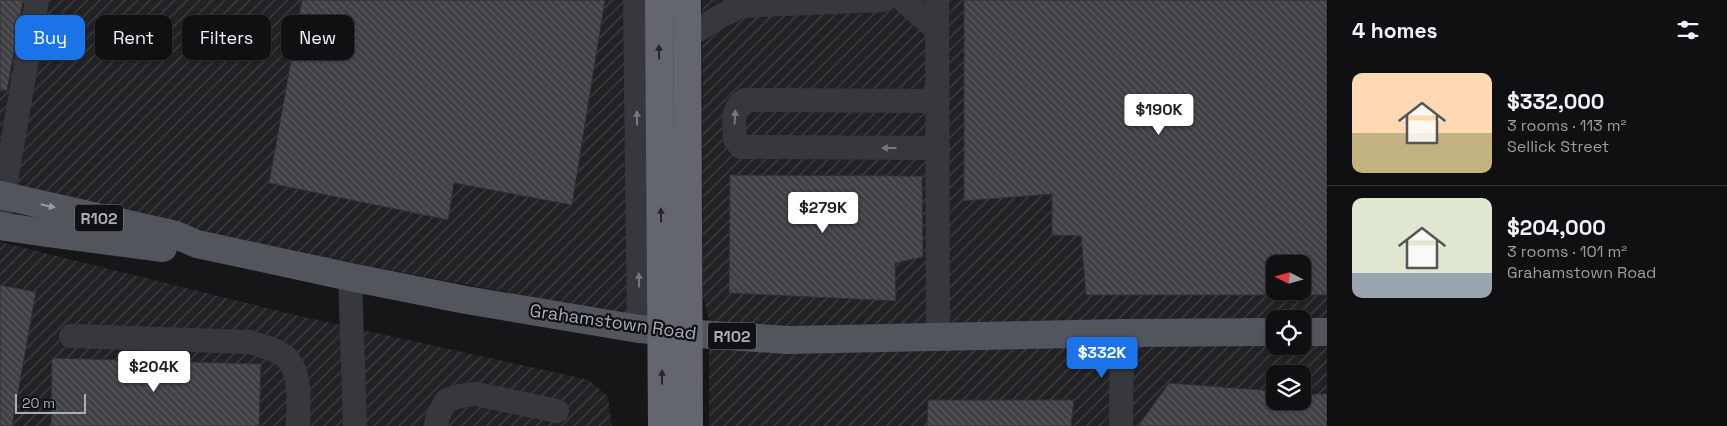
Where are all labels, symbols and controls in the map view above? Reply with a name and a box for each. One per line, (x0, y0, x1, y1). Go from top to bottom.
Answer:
chip: Buy (15, 15, 85, 60)
chip: Rent (95, 15, 172, 60)
chip: Filters (182, 15, 271, 60)
chip: New (281, 15, 354, 60)
icon: filters (1674, 16, 1702, 44)
text: 4 homes (1352, 17, 1438, 44)
one-way arrow (655, 44, 663, 60)
text: $332,000 (1507, 88, 1604, 115)
icon: home (1392, 93, 1452, 153)
pin: $190K (1124, 94, 1194, 136)
text: $190K (1135, 99, 1183, 120)
one-way arrow (732, 109, 740, 125)
one-way arrow (633, 110, 641, 126)
text: 3 rooms · 113 m² (1507, 115, 1626, 136)
text: Sellick Street (1507, 136, 1609, 157)
one-way arrow (881, 144, 897, 152)
pin: $279K (788, 192, 858, 234)
text: $279K (799, 197, 847, 218)
one-way arrow (40, 202, 55, 210)
road number: R102 (75, 204, 123, 232)
one-way arrow (657, 207, 665, 223)
text: $204,000 (1507, 214, 1606, 241)
icon: home (1392, 218, 1452, 278)
text: 3 rooms · 101 m² (1507, 241, 1627, 262)
north arrow (1266, 255, 1311, 300)
map controls (1266, 255, 1311, 410)
text: Grahamstown Road (1507, 262, 1656, 283)
one-way arrow (634, 272, 642, 288)
street label: Grahamstown Road (528, 298, 698, 345)
button: locate (1266, 310, 1311, 355)
road number: R102 (708, 322, 756, 350)
pin: $332K (1067, 336, 1137, 379)
text: $332K (1078, 342, 1126, 363)
pin: $204K (119, 350, 189, 393)
text: $204K (129, 356, 179, 377)
button: layers (1266, 365, 1311, 410)
one-way arrow (658, 369, 666, 385)
scale bar (15, 391, 86, 414)
text: 20 m (22, 394, 55, 412)

